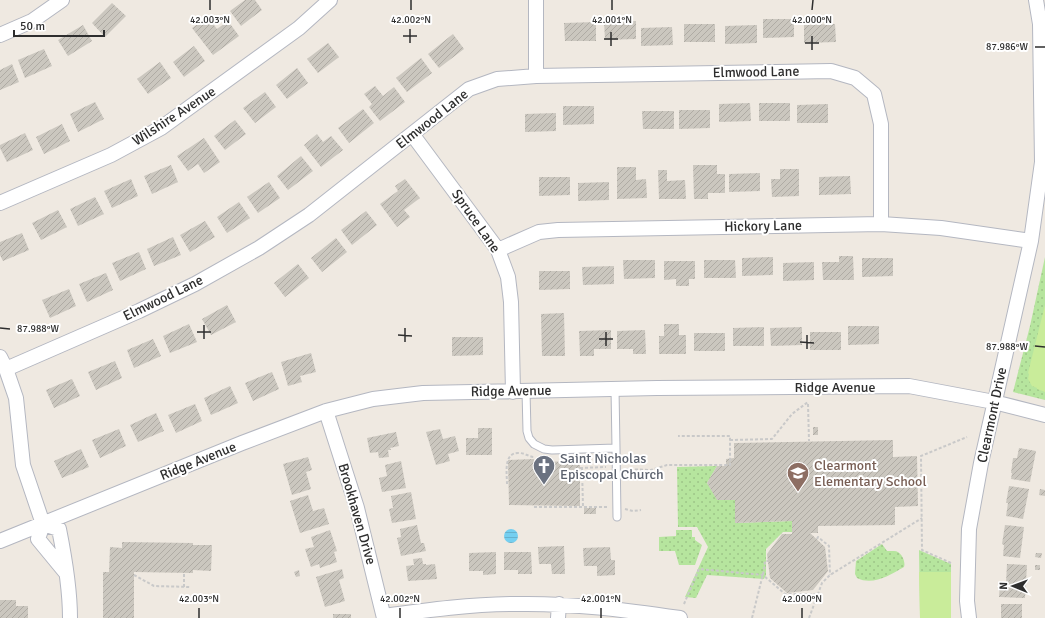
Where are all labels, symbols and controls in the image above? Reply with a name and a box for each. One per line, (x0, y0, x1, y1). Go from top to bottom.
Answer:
scale bar (14, 12, 104, 38)
text: 42.003°N (190, 14, 230, 26)
text: 42.002°N (391, 14, 431, 26)
text: 42.001°N (592, 14, 632, 26)
text: 42.000°N (792, 14, 832, 26)
text: 50 m (20, 19, 45, 34)
text: 87.986°W (986, 41, 1028, 53)
street label: Elmwood Lane (712, 63, 800, 81)
street label: Wilshire Avenue (129, 83, 219, 149)
street label: Elmwood Lane (393, 86, 471, 152)
street label: Spruce Lane (448, 186, 504, 256)
street label: Hickory Lane (724, 217, 802, 235)
street label: Elmwood Lane (120, 271, 206, 325)
text: 87.988°W (17, 323, 59, 335)
text: 87.988°W (986, 341, 1028, 353)
street label: Clearmont Drive (974, 366, 1010, 464)
street label: Ridge Avenue (795, 379, 875, 396)
street label: Ridge Avenue (470, 382, 552, 400)
street label: Ridge Avenue (157, 438, 239, 484)
place label: Saint Nicholas Episcopal Church (560, 450, 664, 483)
church icon: Saint Nicholas Episcopal Church (531, 453, 557, 486)
place label: Clearmont Elementary School (814, 457, 927, 490)
school or university icon: Clearmont Elementary School (785, 460, 811, 493)
street label: Brookhaven Drive (334, 461, 380, 567)
north arrow (993, 566, 1033, 606)
text: N (997, 582, 1010, 590)
text: 42.003°N (179, 593, 219, 605)
text: 42.002°N (380, 593, 420, 605)
text: 42.001°N (581, 593, 621, 605)
text: 42.000°N (782, 593, 822, 605)

